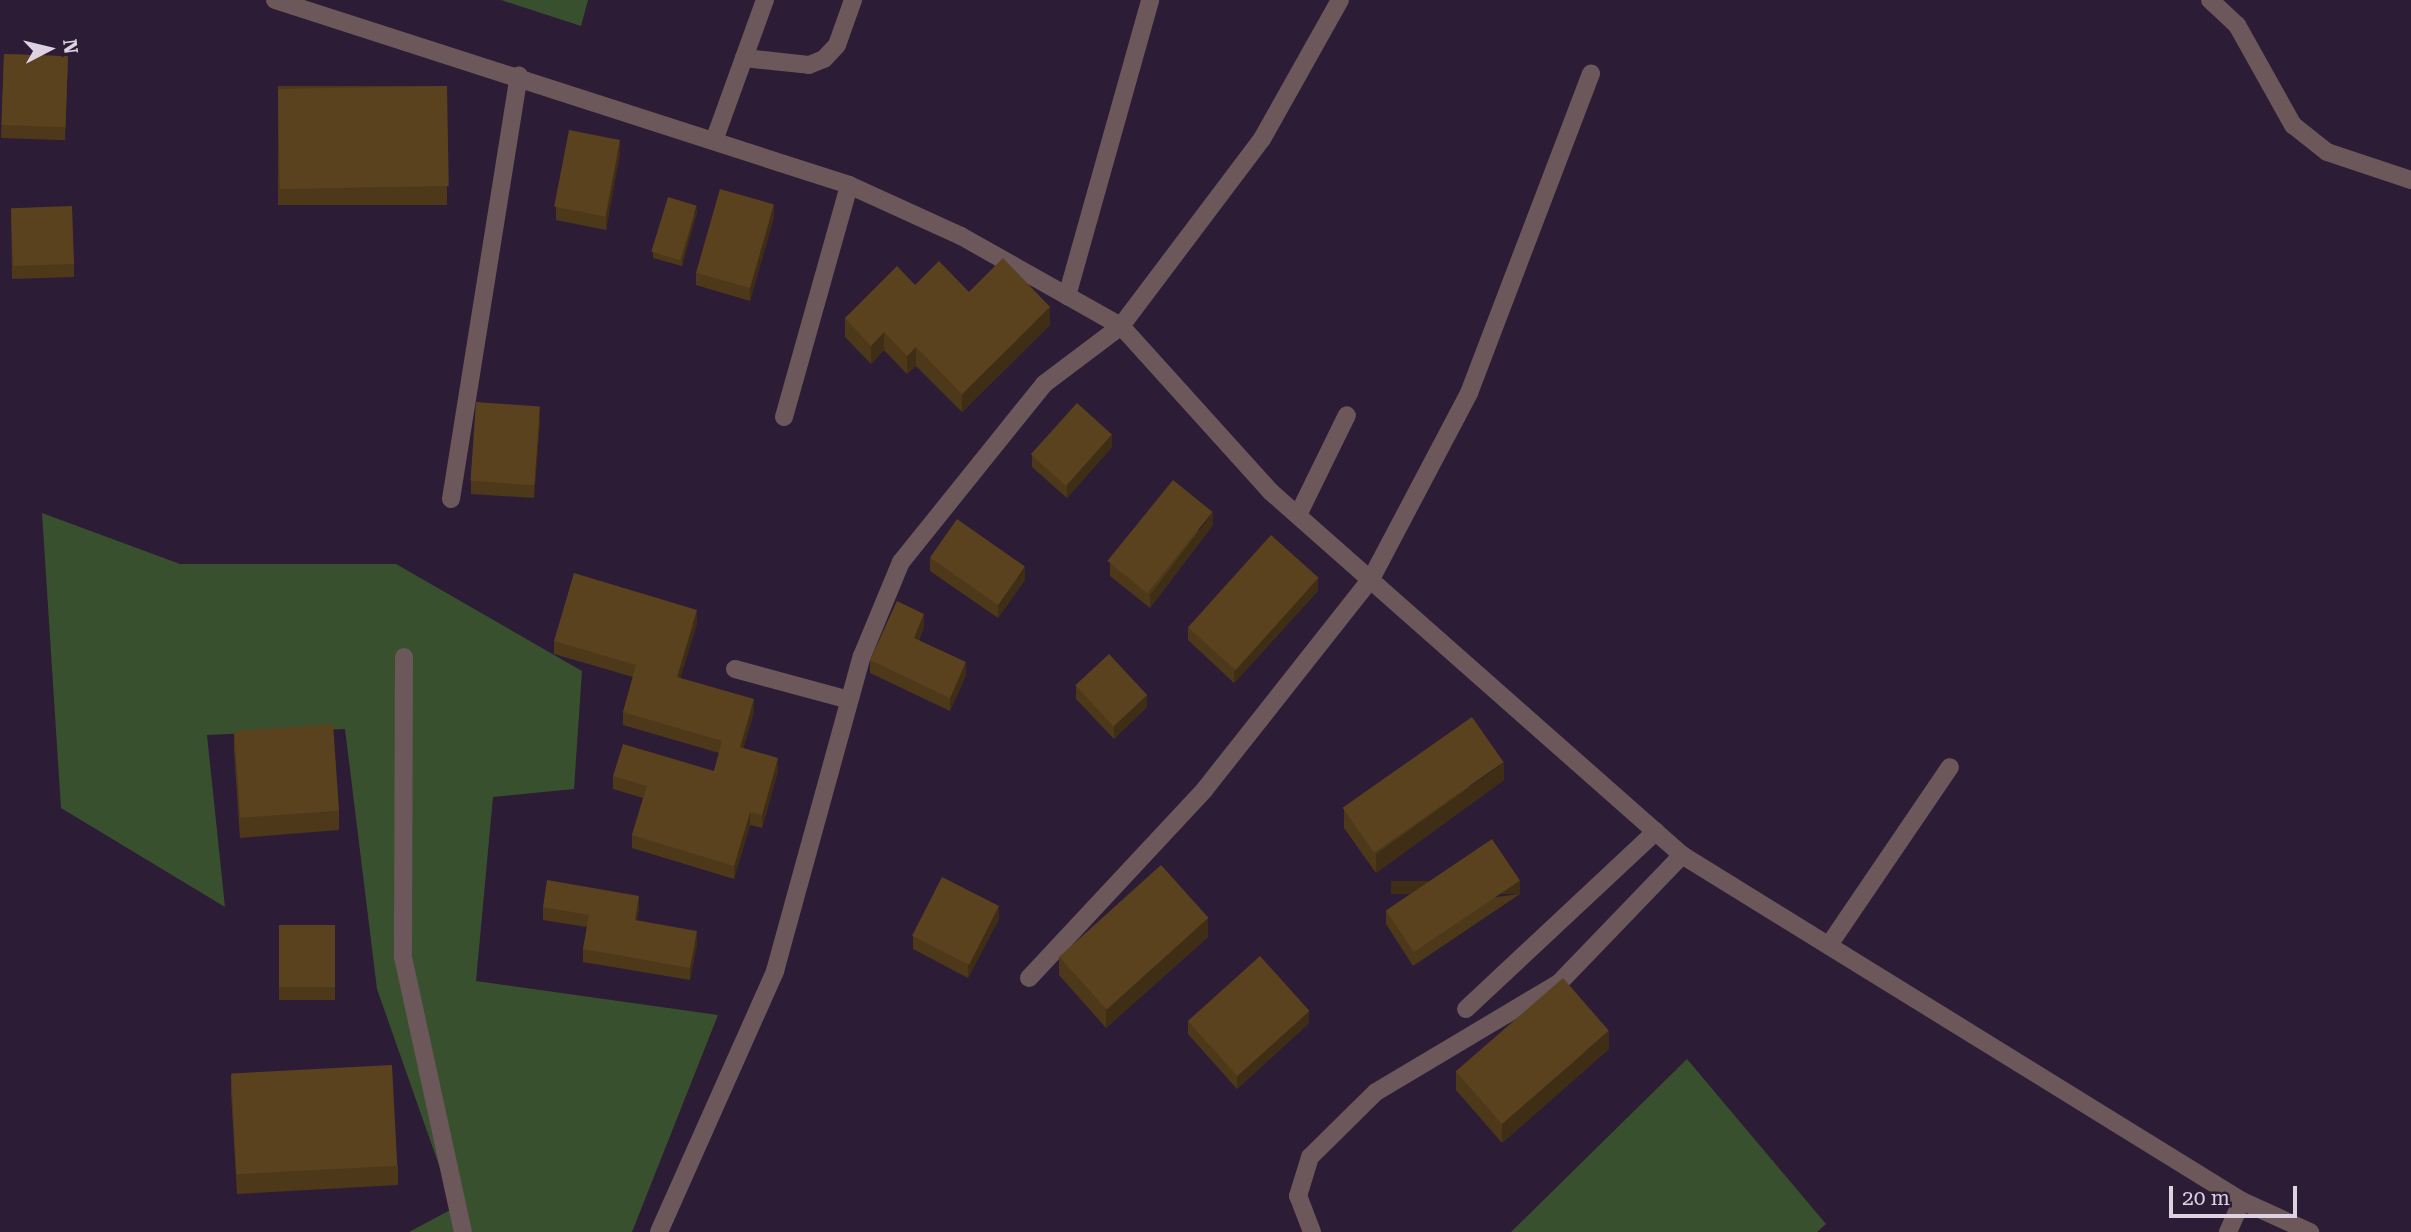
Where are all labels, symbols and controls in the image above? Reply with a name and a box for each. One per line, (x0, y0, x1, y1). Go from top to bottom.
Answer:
north arrow (14, 14, 84, 84)
text: N (58, 38, 83, 55)
scale bar (2173, 1172, 2301, 1216)
text: 20 m (2182, 1186, 2230, 1210)

